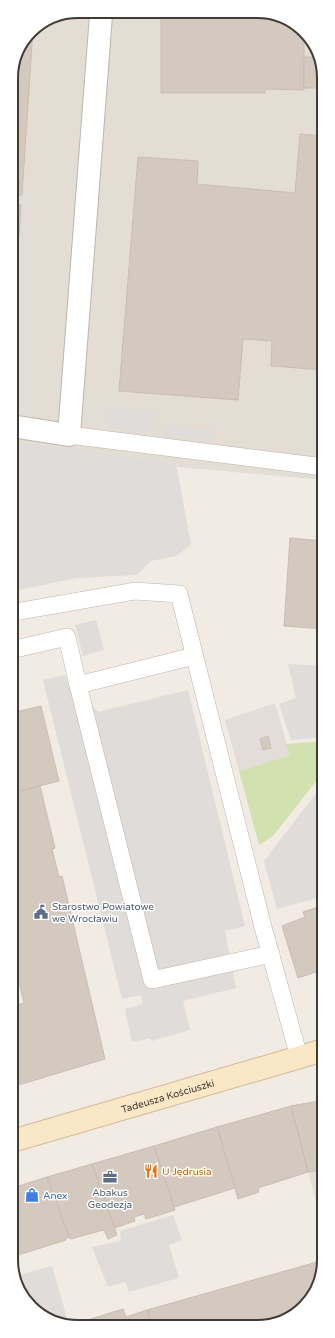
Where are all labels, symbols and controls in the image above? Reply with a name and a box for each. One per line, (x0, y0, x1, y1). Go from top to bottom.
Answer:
place label: Starostwo Powiatowe we Wrocławiu (52, 901, 154, 925)
public building icon: Starostwo Powiatowe we Wrocławiu (33, 904, 49, 920)
street label: Tadeusza Kościuszki (120, 1077, 216, 1116)
restaurant icon: U Jędrusia (143, 1163, 159, 1179)
place label: U Jędrusia (162, 1166, 212, 1178)
office icon: Abakus Geodezja (102, 1169, 118, 1185)
shop icon: Anex (24, 1187, 40, 1203)
place label: Abakus Geodezja (88, 1187, 132, 1211)
place label: Anex (43, 1190, 68, 1202)

